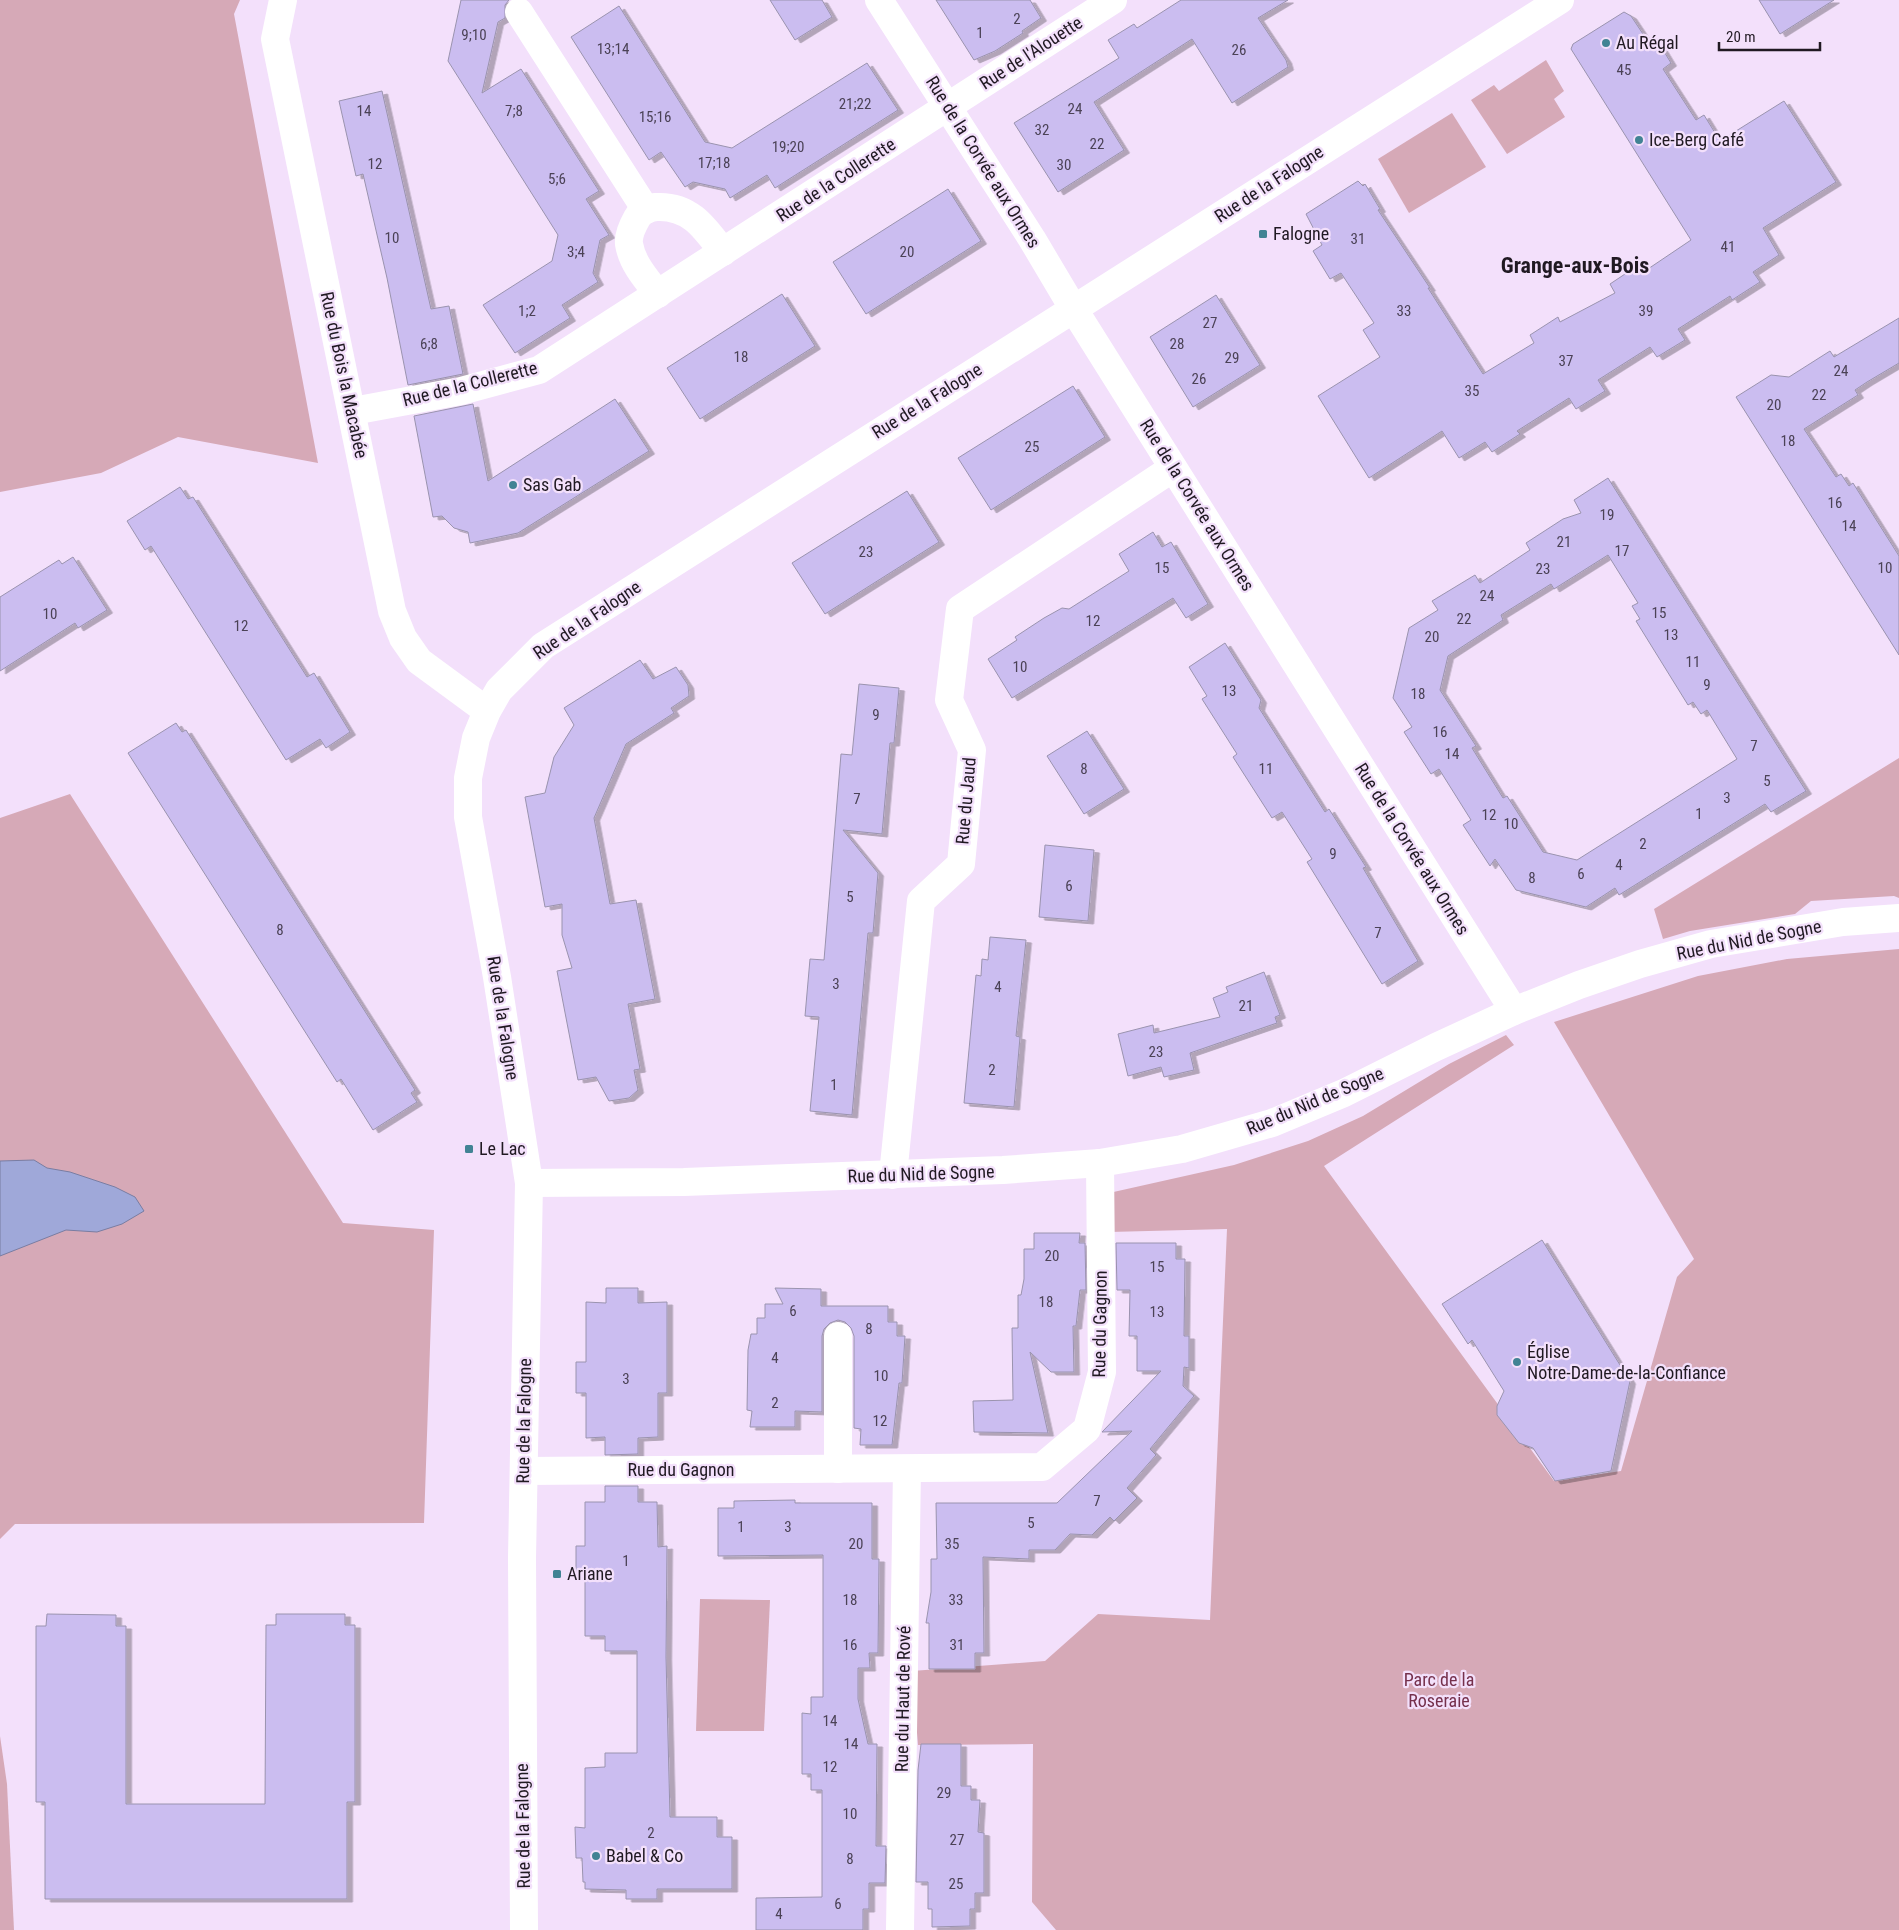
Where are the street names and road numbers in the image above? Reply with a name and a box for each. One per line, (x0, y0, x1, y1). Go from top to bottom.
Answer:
street label: Rue de l'Alouette (975, 12, 1086, 94)
street label: Rue de la Corvée aux Ormes (922, 72, 1045, 251)
street label: Rue de la Collerette (772, 133, 899, 226)
street label: Rue de la Falogne (1210, 141, 1327, 227)
street label: Rue du Bois la Macabée (317, 290, 372, 460)
street label: Rue de la Collerette (400, 357, 539, 410)
street label: Rue de la Falogne (868, 358, 985, 443)
street label: Rue de la Corvée aux Ormes (1136, 415, 1259, 594)
street label: Rue de la Falogne (529, 576, 645, 663)
street label: Rue du Jaud (951, 756, 980, 845)
street label: Rue de la Corvée aux Ormes (1351, 759, 1474, 938)
street label: Rue du Nid de Sogne (1675, 915, 1823, 964)
street label: Rue de la Falogne (483, 954, 524, 1081)
street label: Rue du Nid de Sogne (1243, 1062, 1386, 1139)
street label: Rue du Nid de Sogne (847, 1160, 995, 1187)
street label: Rue du Gagnon (1088, 1270, 1111, 1378)
street label: Rue de la Falogne (512, 1358, 535, 1484)
street label: Rue du Gagnon (627, 1459, 735, 1480)
street label: Rue du Haut de Rové (891, 1626, 914, 1772)
street label: Rue de la Falogne (511, 1763, 534, 1889)

